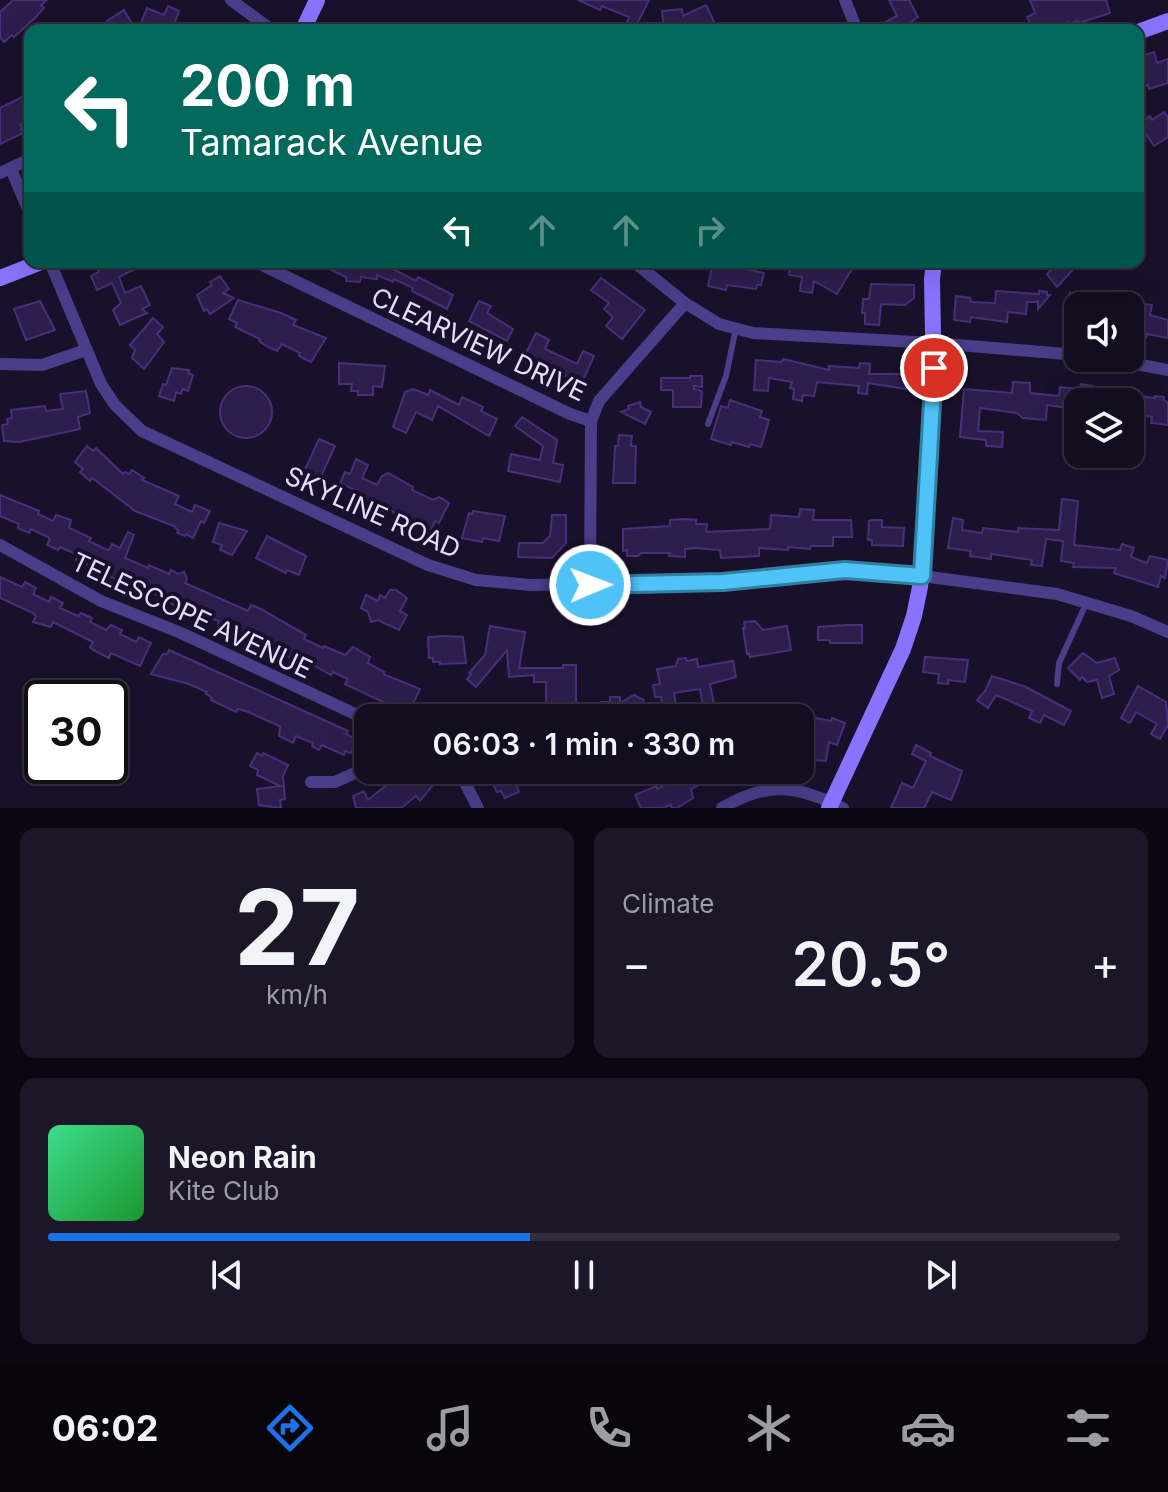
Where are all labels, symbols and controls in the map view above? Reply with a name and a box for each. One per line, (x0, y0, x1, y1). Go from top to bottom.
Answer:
text: 200 m (180, 52, 355, 120)
icon: left (48, 56, 152, 160)
text: Tamarack Avenue (180, 120, 483, 164)
icon: left (436, 208, 480, 252)
icon: ahead (520, 208, 564, 252)
icon: ahead (604, 208, 648, 252)
icon: right (688, 208, 732, 252)
street label: CLEARVIEW DRIVE (367, 281, 591, 407)
map controls (1064, 292, 1144, 468)
button: sound (1064, 292, 1144, 372)
pin (900, 334, 968, 402)
icon: arrive (912, 346, 956, 390)
button: layers (1064, 388, 1144, 468)
street label: SKYLINE ROAD (281, 460, 465, 564)
position arrow (548, 543, 632, 627)
street label: TELESCOPE AVENUE (67, 546, 317, 684)
speed limit sign: 30 (24, 680, 128, 784)
text: 06:03 · 1 min · 330 m (433, 726, 735, 762)
text: 27 (234, 864, 360, 990)
text: Climate (622, 888, 714, 919)
text: 20.5° (792, 928, 950, 1000)
text: − (622, 937, 651, 991)
text: + (1091, 937, 1120, 991)
text: km/h (266, 979, 328, 1010)
text: Neon Rain (168, 1139, 317, 1175)
text: Kite Club (168, 1175, 279, 1206)
icon: previous (205, 1253, 249, 1297)
icon: pause (562, 1253, 606, 1297)
icon: next (919, 1253, 963, 1297)
icon: directions (262, 1400, 318, 1456)
icon: music (422, 1400, 478, 1456)
icon: phone (581, 1400, 637, 1456)
icon: climate (741, 1400, 797, 1456)
icon: car (900, 1400, 956, 1456)
icon: filters (1060, 1400, 1116, 1456)
text: 06:02 (52, 1406, 158, 1450)

